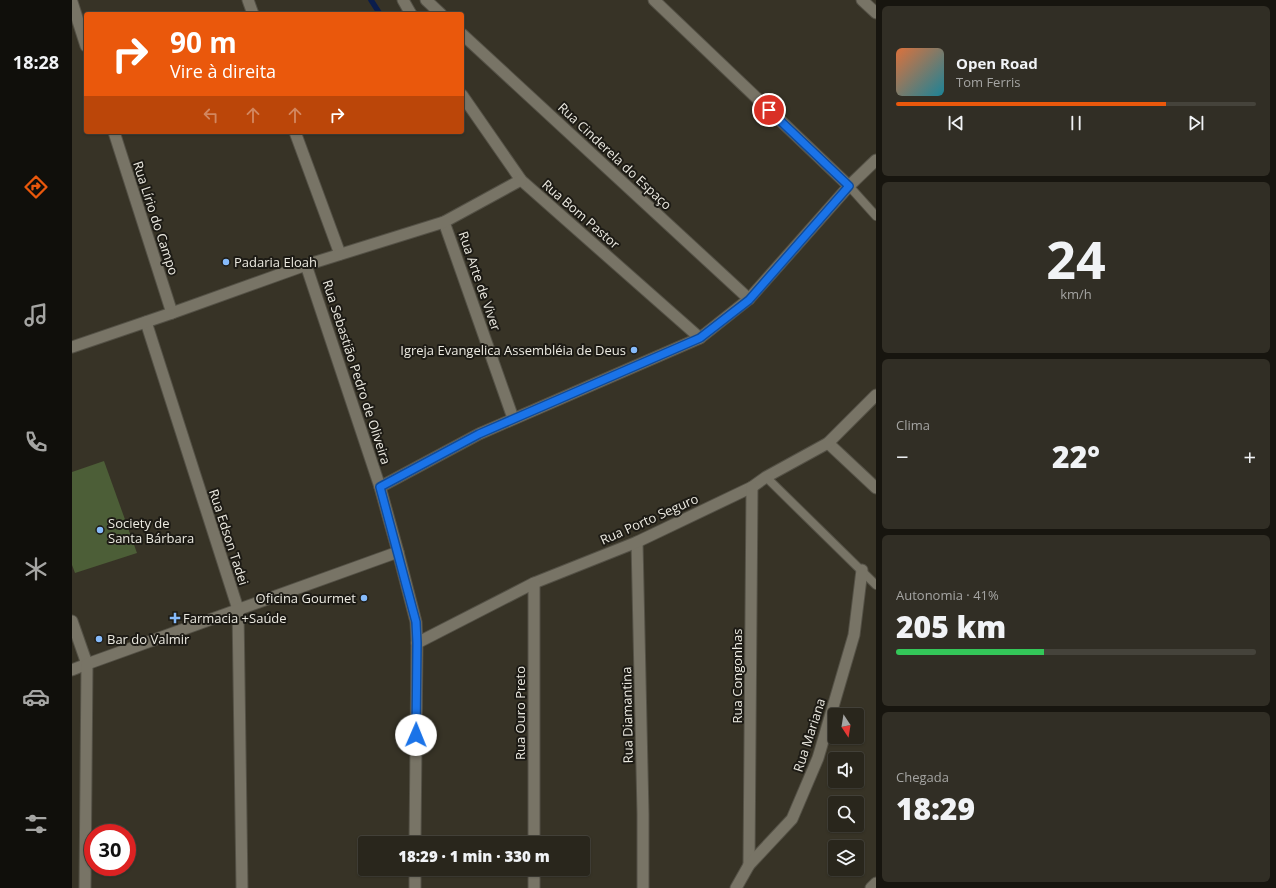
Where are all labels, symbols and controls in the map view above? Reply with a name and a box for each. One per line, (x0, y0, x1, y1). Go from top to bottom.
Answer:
text: 90 m (170, 23, 237, 61)
icon: right (104, 28, 156, 80)
text: 18:28 (13, 50, 59, 74)
text: Open Road (956, 53, 1038, 73)
text: Vire à direita (170, 59, 276, 83)
text: Tom Ferris (956, 73, 1021, 91)
pin (752, 93, 786, 127)
street label: Rua Cinderela do Espaço (554, 98, 676, 214)
icon: arrive (758, 99, 780, 121)
icon: left (200, 104, 222, 126)
icon: ahead (242, 104, 264, 126)
icon: ahead (284, 104, 306, 126)
icon: right (326, 104, 348, 126)
icon: previous (945, 112, 967, 134)
icon: pause (1065, 112, 1087, 134)
icon: next (1185, 112, 1207, 134)
street label: Rua Lírio do Campo (129, 159, 183, 277)
icon: directions (22, 173, 50, 201)
street label: Rua Bom Pastor (538, 175, 624, 253)
text: 24 (1046, 223, 1106, 294)
street label: Rua Arte de Viver (455, 229, 506, 334)
place label: Padaria Eloah (234, 253, 317, 271)
marker: Padaria Eloah (221, 257, 231, 267)
street label: Rua Sebastião Pedro de Oliveira (319, 277, 395, 467)
text: km/h (1060, 285, 1092, 303)
icon: music (22, 301, 50, 329)
place label: Igreja Evangelica Assembléia de Deus (400, 341, 626, 359)
marker: Igreja Evangelica Assembléia de Deus (629, 345, 639, 355)
text: Clima (896, 416, 930, 434)
icon: phone (22, 428, 50, 456)
text: 22° (1052, 436, 1100, 477)
text: − (896, 441, 909, 471)
text: + (1243, 441, 1256, 471)
street label: Rua Edson Tadei (205, 487, 253, 587)
street label: Rua Porto Seguro (597, 489, 701, 549)
place label: Society de Santa Bárbara (108, 514, 194, 547)
marker: Society de Santa Bárbara (95, 525, 105, 535)
icon: climate (22, 555, 50, 583)
text: Autonomia · 41% (896, 586, 999, 604)
place label: Oficina Gourmet (256, 589, 356, 607)
marker: Oficina Gourmet (359, 593, 369, 603)
text: 205 km (896, 606, 1006, 647)
place label: Farmacia +Saúde (183, 609, 287, 627)
marker: Farmacia +Saúde (170, 613, 180, 623)
street label: Rua Congonhas (728, 629, 746, 723)
place label: Bar do Valmir (107, 630, 190, 648)
marker: Bar do Valmir (94, 634, 104, 644)
street label: Rua Ouro Preto (511, 666, 529, 760)
street label: Rua Diamantina (617, 666, 637, 764)
icon: car (22, 683, 50, 711)
street label: Rua Mariana (789, 696, 829, 774)
north arrow (828, 708, 864, 744)
map controls (828, 708, 864, 876)
position arrow (395, 714, 437, 756)
button: sound (828, 752, 864, 788)
text: Chegada (896, 768, 949, 786)
text: 18:29 (896, 788, 975, 829)
button: search (828, 796, 864, 832)
icon: filters (22, 810, 50, 838)
speed limit sign: 30 (84, 824, 136, 876)
button: layers (828, 840, 864, 876)
text: 18:29 · 1 min · 330 m (398, 846, 550, 866)

